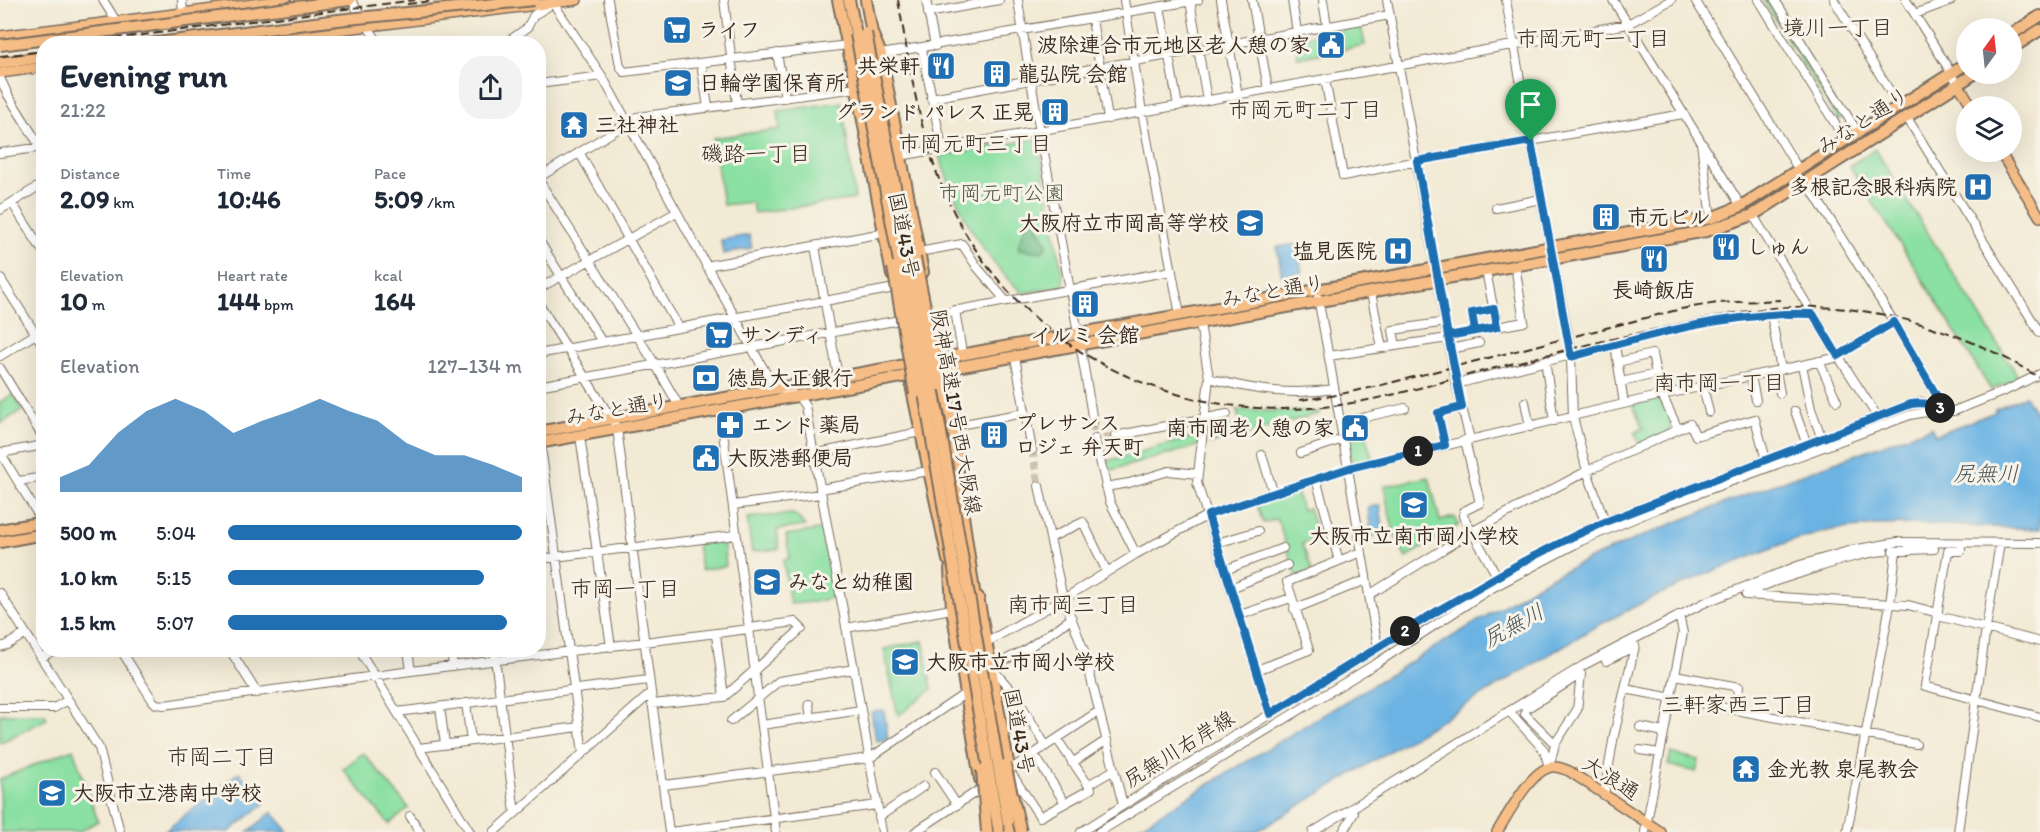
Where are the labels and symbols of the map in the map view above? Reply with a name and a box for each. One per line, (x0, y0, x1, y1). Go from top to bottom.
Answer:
supermarket icon: ライフ (661, 14, 693, 46)
district label: 境川一丁目 (1783, 14, 1893, 41)
place label: ライフ (698, 17, 761, 42)
north arrow (1956, 18, 2022, 84)
district label: 市岡元町一丁目 (1516, 25, 1670, 52)
public building icon: 波除連合市元地区老人憩の家 (1315, 29, 1347, 61)
place label: 波除連合市元地区老人憩の家 (1037, 32, 1310, 57)
restaurant icon: 共栄軒 (925, 50, 957, 82)
place label: 共栄軒 (857, 53, 920, 78)
building icon: 龍弘院 会館 (981, 58, 1013, 90)
place label: 龍弘院 会館 (1018, 61, 1128, 86)
school or university icon: 日輪学園保育所 (662, 67, 694, 99)
place label: 日輪学園保育所 (699, 70, 846, 95)
pin (1505, 79, 1556, 141)
street label: みなと通り (1812, 82, 1914, 160)
building icon: グランド パレス 正晃 (1039, 96, 1071, 128)
district label: 市岡元町二丁目 (1228, 96, 1382, 123)
place label: グランド パレス 正晃 (836, 99, 1034, 124)
temple icon: 三社神社 (558, 109, 590, 141)
place label: 三社神社 (595, 112, 679, 137)
district label: 市岡元町三丁目 (898, 130, 1052, 157)
district label: 磯路一丁目 (701, 140, 811, 167)
hospital icon: 多根記念眼科病院 (1962, 171, 1994, 203)
place label: 多根記念眼科病院 (1789, 174, 1957, 199)
park label: 市岡元町公園 (939, 180, 1065, 205)
street label: 国道43号 (884, 190, 925, 280)
building icon: 市元ビル (1590, 201, 1622, 233)
place label: 市元ビル (1627, 204, 1711, 229)
school or university icon: 大阪府立市岡高等学校 (1234, 207, 1266, 239)
place label: 大阪府立市岡高等学校 (1019, 210, 1229, 235)
restaurant icon: しゅん (1710, 231, 1742, 263)
place label: しゅん (1747, 234, 1810, 259)
hospital icon: 塩見医院 (1382, 235, 1414, 267)
place label: 塩見医院 (1293, 238, 1377, 263)
restaurant icon: 長崎飯店 (1638, 243, 1670, 275)
street label: みなと通り (1219, 269, 1327, 312)
place label: 長崎飯店 (1612, 277, 1696, 302)
building icon: イルミ 会館 (1069, 288, 1101, 320)
street label: 阪神高速17号西大阪線 (926, 307, 987, 517)
supermarket icon: サンディ (703, 319, 735, 351)
place label: サンディ (740, 322, 823, 347)
place label: イルミ 会館 (1031, 322, 1139, 347)
bank icon: 徳島大正銀行 (690, 362, 722, 394)
place label: 徳島大正銀行 (727, 365, 853, 390)
district label: 南市岡一丁目 (1653, 369, 1785, 396)
street label: みなと通り (563, 387, 671, 430)
pin: 3 (1925, 393, 1955, 423)
pharmacy icon: エンド 薬局 (714, 409, 746, 441)
place label: プレサンス ロジェ 弁天町 (1015, 410, 1144, 459)
place label: エンド 薬局 (751, 412, 861, 437)
public building icon: 南市岡老人憩の家 (1339, 412, 1371, 444)
place label: 南市岡老人憩の家 (1166, 415, 1334, 440)
building icon: プレサンス ロジェ 弁天町 (978, 419, 1010, 451)
pin: 1 (1403, 436, 1433, 466)
public building icon: 大阪港郵便局 (690, 442, 722, 474)
place label: 大阪港郵便局 (727, 445, 853, 470)
water label: 尻無川 (1953, 460, 2019, 487)
school or university icon: 大阪市立南市岡小学校 (1398, 489, 1430, 521)
place label: 大阪市立南市岡小学校 (1309, 523, 1519, 548)
school or university icon: みなと幼稚園 (751, 566, 783, 598)
place label: みなと幼稚園 (788, 569, 914, 594)
district label: 市岡一丁目 (570, 575, 680, 602)
district label: 南市岡三丁目 (1007, 591, 1139, 618)
water label: 尻無川 (1478, 598, 1549, 653)
pin: 2 (1390, 616, 1420, 646)
school or university icon: 大阪市立市岡小学校 (889, 646, 921, 678)
place label: 大阪市立市岡小学校 (926, 649, 1115, 674)
street label: 国道43号 (999, 686, 1040, 776)
district label: 三軒家西三丁目 (1661, 691, 1815, 718)
street label: 尻無川右岸線 (1119, 705, 1239, 793)
district label: 市岡二丁目 (167, 743, 277, 770)
street label: 大浪通 (1578, 750, 1644, 805)
temple icon: 金光教 泉尾教会 (1730, 753, 1762, 785)
place label: 金光教 泉尾教会 (1767, 756, 1919, 781)
school or university icon: 大阪市立港南中学校 (36, 777, 68, 809)
place label: 大阪市立港南中学校 (73, 780, 262, 805)

